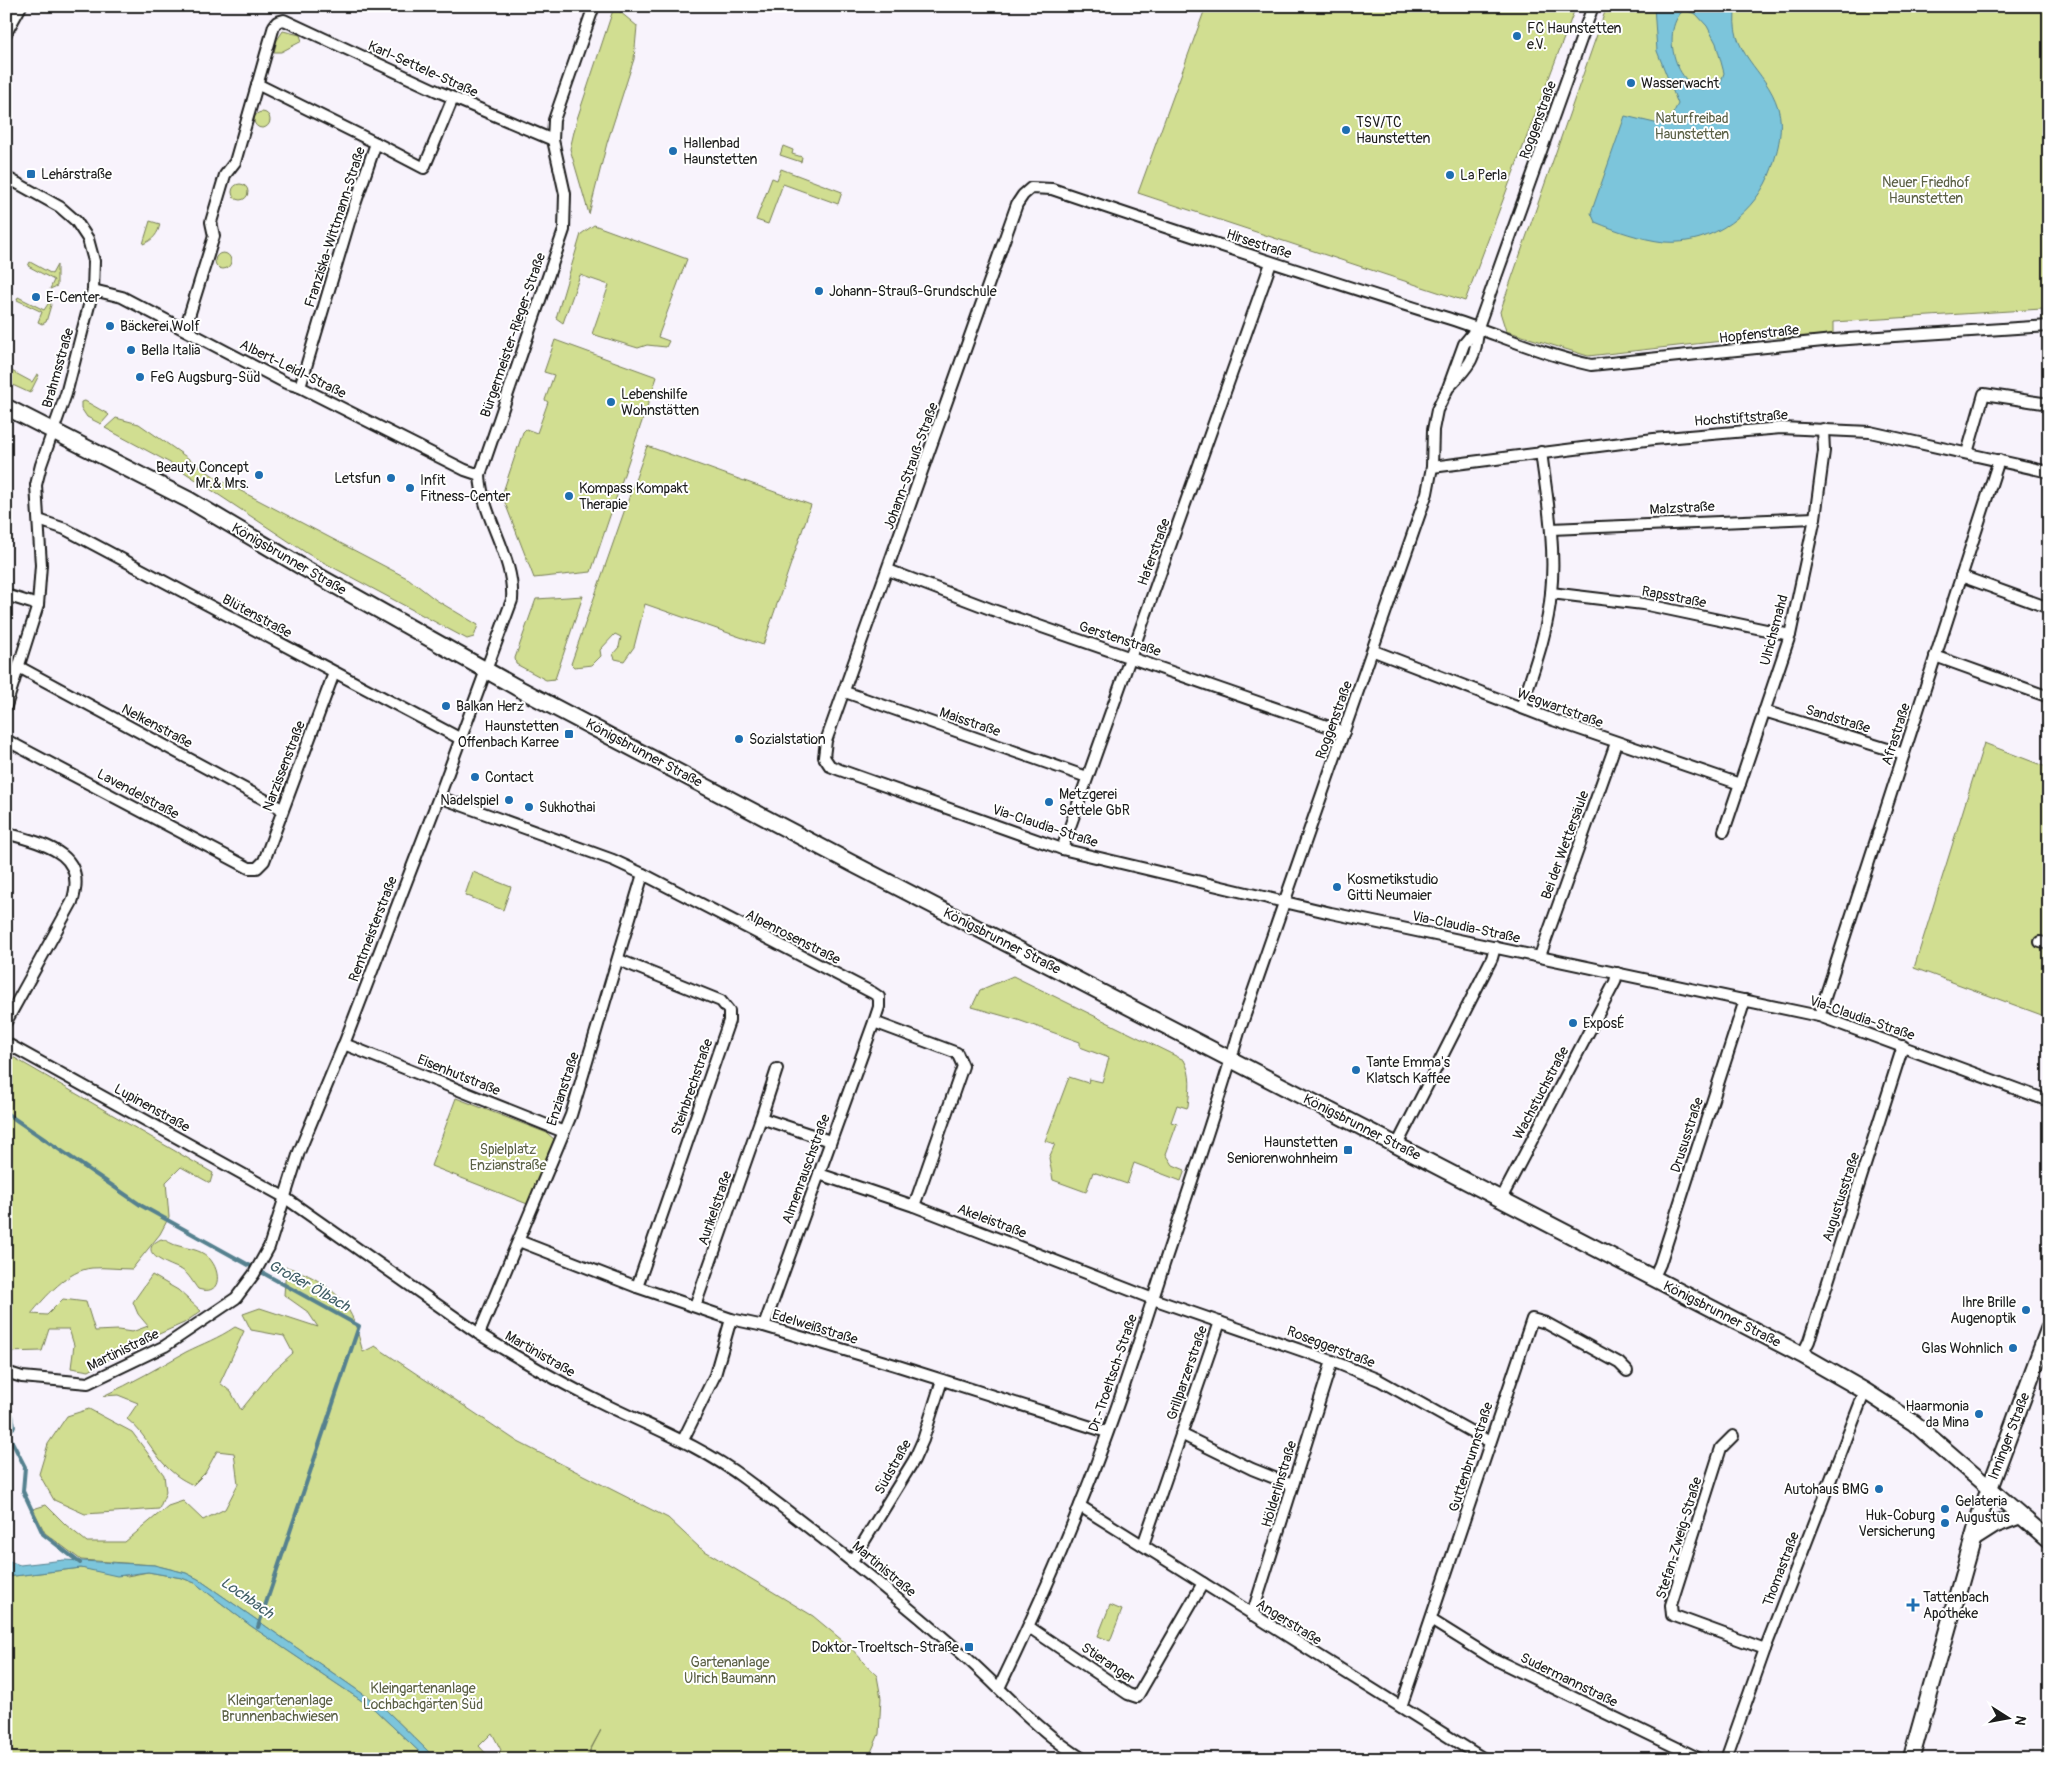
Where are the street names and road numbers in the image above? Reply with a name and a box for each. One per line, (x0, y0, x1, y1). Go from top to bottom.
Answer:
street label: Karl-Settele-Straße (365, 37, 481, 101)
street label: Roggenstraße (1516, 79, 1560, 161)
street label: Franziska-Wittmann-Straße (301, 145, 369, 309)
street label: Hirsestraße (1224, 225, 1294, 263)
street label: Bürgermeister-Rieger-Straße (477, 250, 549, 420)
street label: Hopfenstraße (1718, 321, 1800, 347)
street label: Brahmsstraße (38, 326, 78, 410)
street label: Albert-Leidl-Straße (237, 336, 349, 402)
street label: Johann-Strauß-Straße (880, 400, 942, 532)
street label: Hochstiftstraße (1694, 406, 1788, 430)
street label: Malzstraße (1649, 498, 1715, 518)
street label: Haferstraße (1134, 516, 1174, 588)
street label: Königsbrunner Straße (229, 519, 349, 599)
street label: Rapsstraße (1640, 582, 1708, 612)
street label: Blütenstraße (219, 591, 295, 641)
street label: Ulrichsmahd (1756, 593, 1792, 667)
street label: Gerstenstraße (1077, 618, 1163, 660)
street label: Roggenstraße (1312, 679, 1356, 761)
street label: Wegwartstraße (1515, 685, 1605, 731)
street label: Nelkenstraße (119, 700, 195, 752)
street label: Sandstraße (1803, 701, 1873, 737)
street label: Afrastraße (1878, 701, 1914, 767)
street label: Maisstraße (937, 704, 1003, 740)
street label: Königsbrunner Straße (583, 715, 705, 791)
street label: Narzissenstraße (259, 718, 309, 814)
street label: Lavendelstraße (94, 765, 182, 823)
street label: Bei der Wettersäule (1537, 788, 1593, 902)
street label: Via-Claudia-Straße (990, 801, 1100, 851)
street label: Rentmeisterstraße (345, 874, 401, 984)
street label: Königsbrunner Straße (941, 904, 1064, 978)
street label: Alpenrosenstraße (743, 906, 843, 968)
street label: Via-Claudia-Straße (1410, 907, 1522, 947)
street label: Via-Claudia-Straße (1807, 992, 1917, 1044)
street label: Steinbrechstraße (668, 1036, 717, 1138)
street label: Wachstuchstraße (1509, 1044, 1573, 1142)
street label: Enzianstraße (543, 1050, 583, 1128)
street label: Eisenhutstraße (415, 1051, 503, 1099)
street label: Lupinenstraße (111, 1080, 193, 1136)
street label: Königsbrunner Straße (1301, 1090, 1424, 1164)
street label: Drususstraße (1667, 1095, 1707, 1175)
street label: Almenrauschstraße (778, 1112, 834, 1226)
street label: Augustusstraße (1819, 1150, 1863, 1244)
street label: Aurikelstraße (694, 1169, 736, 1247)
street label: Akeleistraße (955, 1200, 1029, 1242)
street label: Königsbrunner Straße (1661, 1277, 1784, 1351)
street label: Edelweißstraße (770, 1306, 860, 1348)
street label: Dr.-Troeltsch-Straße (1085, 1312, 1141, 1434)
street label: Roseggerstraße (1285, 1322, 1377, 1372)
street label: Grillparzerstraße (1163, 1323, 1211, 1422)
street label: Martinistraße (84, 1325, 162, 1375)
street label: Martinistraße (502, 1327, 578, 1381)
street label: Inninger Straße (1985, 1390, 2033, 1482)
street label: Guttenbrunnstraße (1445, 1400, 1497, 1514)
street label: Südstraße (871, 1436, 915, 1497)
street label: Hölderlinstraße (1258, 1438, 1300, 1530)
street label: Stefan-Zweig-Straße (1652, 1475, 1706, 1601)
street label: Thomastraße (1759, 1529, 1803, 1609)
street label: Martinistraße (849, 1537, 919, 1601)
street label: Angerstraße (1253, 1595, 1325, 1649)
street label: Stieranger (1078, 1639, 1138, 1687)
street label: Sudermannstraße (1518, 1649, 1621, 1711)

